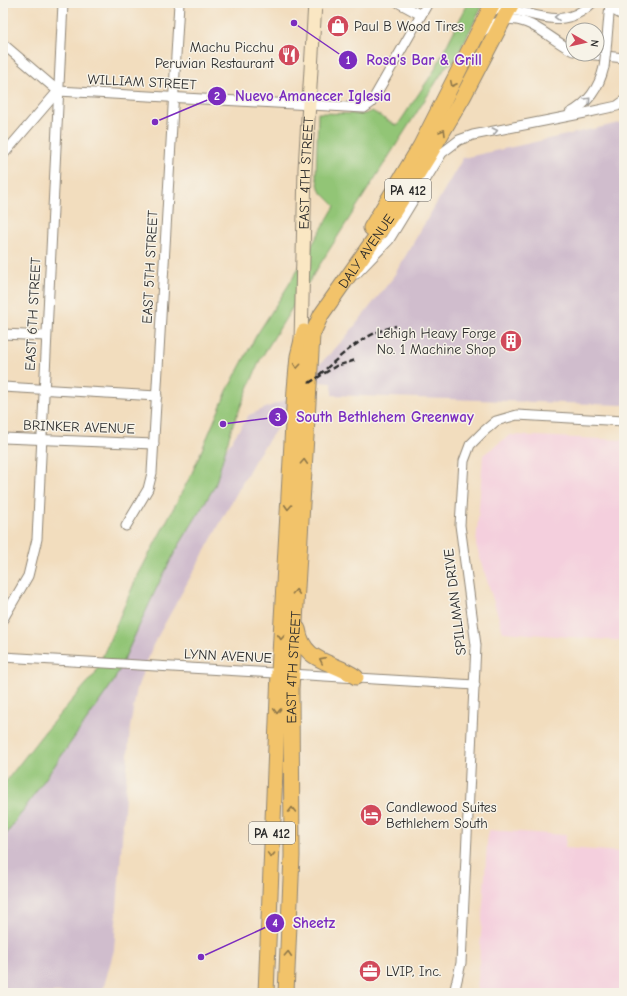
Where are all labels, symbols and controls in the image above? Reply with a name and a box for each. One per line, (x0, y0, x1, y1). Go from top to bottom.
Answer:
shop icon: Paul B Wood Tires (325, 13, 351, 39)
one-way arrow (554, 13, 560, 21)
place label: Paul B Wood Tires (354, 18, 464, 35)
north arrow (565, 22, 605, 62)
place label: Machu Picchu Peruvian Restaurant (155, 39, 275, 72)
text: N (587, 39, 601, 48)
restaurant icon: Machu Picchu Peruvian Restaurant (276, 42, 302, 68)
callout: Rosa's Bar & Grill (338, 46, 490, 73)
text: Rosa's Bar & Grill (366, 51, 482, 69)
text: 1 (346, 53, 351, 67)
street label: WILLIAM STREET (87, 71, 198, 93)
one-way arrow (450, 79, 457, 87)
callout: Nuevo Amanecer Iglesia (207, 82, 399, 109)
text: Nuevo Amanecer Iglesia (235, 87, 391, 105)
text: 2 (214, 89, 220, 103)
one-way arrow (583, 97, 590, 104)
street label: EAST 4TH STREET (295, 116, 317, 230)
one-way arrow (492, 127, 498, 135)
one-way arrow (439, 129, 446, 136)
road number: PA 412 (385, 179, 431, 201)
street label: EAST 5TH STREET (139, 209, 161, 324)
street label: DALY AVENUE (334, 211, 398, 291)
street label: EAST 6TH STREET (22, 256, 44, 371)
place label: Lehigh Heavy Forge No. 1 Machine Shop (377, 325, 496, 358)
building icon: Lehigh Heavy Forge No. 1 Machine Shop (498, 328, 524, 354)
one-way arrow (292, 363, 301, 369)
callout: South Bethlehem Greenway (268, 404, 482, 431)
text: South Bethlehem Greenway (296, 408, 474, 426)
text: 3 (275, 410, 281, 424)
street label: BRINKER AVENUE (23, 417, 135, 437)
one-way arrow (299, 459, 308, 465)
one-way arrow (284, 504, 292, 510)
street label: SPILLMAN DRIVE (440, 548, 470, 656)
one-way arrow (292, 589, 301, 595)
street label: EAST 4TH STREET (282, 610, 304, 724)
one-way arrow (276, 634, 285, 640)
street label: LYNN AVENUE (184, 645, 272, 667)
one-way arrow (318, 657, 326, 665)
one-way arrow (273, 708, 281, 714)
place label: Candlewood Suites Bethlehem South (386, 799, 497, 832)
hotel icon: Candlewood Suites Bethlehem South (358, 802, 384, 828)
one-way arrow (288, 807, 296, 813)
road number: PA 412 (249, 822, 295, 844)
one-way arrow (267, 852, 276, 858)
callout: Sheetz (265, 910, 343, 937)
text: Sheetz (293, 914, 336, 932)
text: 4 (272, 916, 278, 930)
one-way arrow (283, 951, 292, 957)
office icon: LVIP, Inc. (357, 958, 383, 984)
place label: LVIP, Inc. (386, 963, 441, 980)

